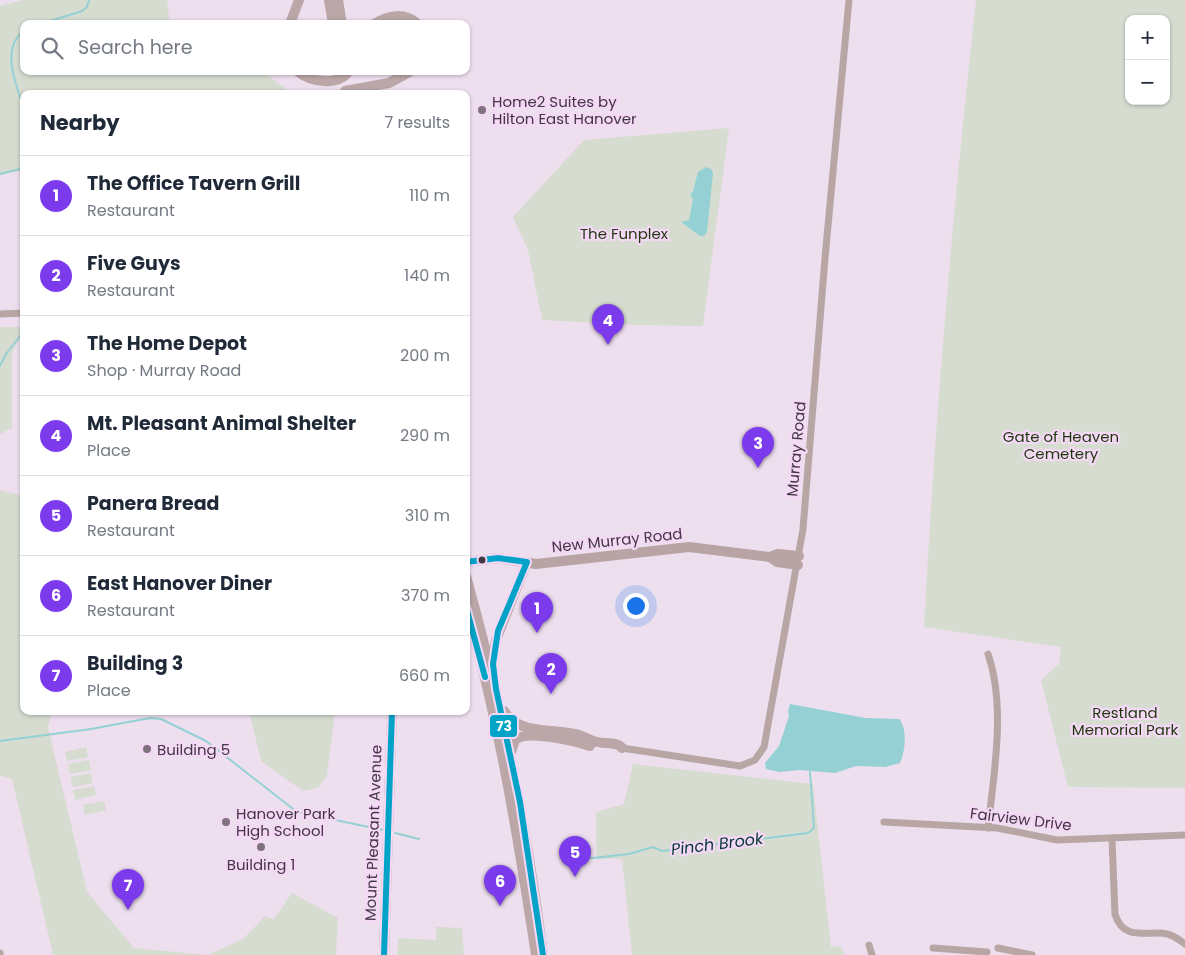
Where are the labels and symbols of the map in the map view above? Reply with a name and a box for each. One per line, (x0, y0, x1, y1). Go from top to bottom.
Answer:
place label: Home2 Suites by Hilton East Hanover (492, 91, 637, 129)
marker: Home2 Suites by Hilton East Hanover (476, 104, 488, 116)
park label: The Funplex (580, 223, 668, 244)
pin: 4 (592, 304, 624, 345)
street label: Murray Road (781, 401, 811, 497)
park label: Gate of Heaven Cemetery (1003, 426, 1119, 464)
pin: 3 (742, 427, 774, 468)
street label: New Murray Road (551, 523, 683, 557)
unlabelled marker (477, 555, 487, 565)
pin: 1 (521, 592, 553, 633)
your location (623, 593, 649, 619)
pin: 2 (535, 653, 567, 694)
park label: Restland Memorial Park (1072, 702, 1179, 740)
line badge: 73 (489, 714, 518, 738)
text: 73 (496, 716, 512, 736)
place label: Building 5 (157, 739, 230, 760)
marker: Building 5 (141, 743, 153, 755)
street label: Mount Pleasant Avenue (359, 745, 387, 921)
street label: Fairview Drive (969, 802, 1073, 836)
place label: Hanover Park High School (236, 803, 335, 841)
marker: Hanover Park High School (220, 816, 232, 828)
water label: Pinch Brook (670, 827, 765, 861)
pin: 5 (559, 836, 591, 877)
marker: Building 1 (255, 841, 267, 853)
place label: Building 1 (227, 854, 295, 875)
pin: 6 (484, 865, 516, 906)
pin: 7 (112, 869, 144, 910)

